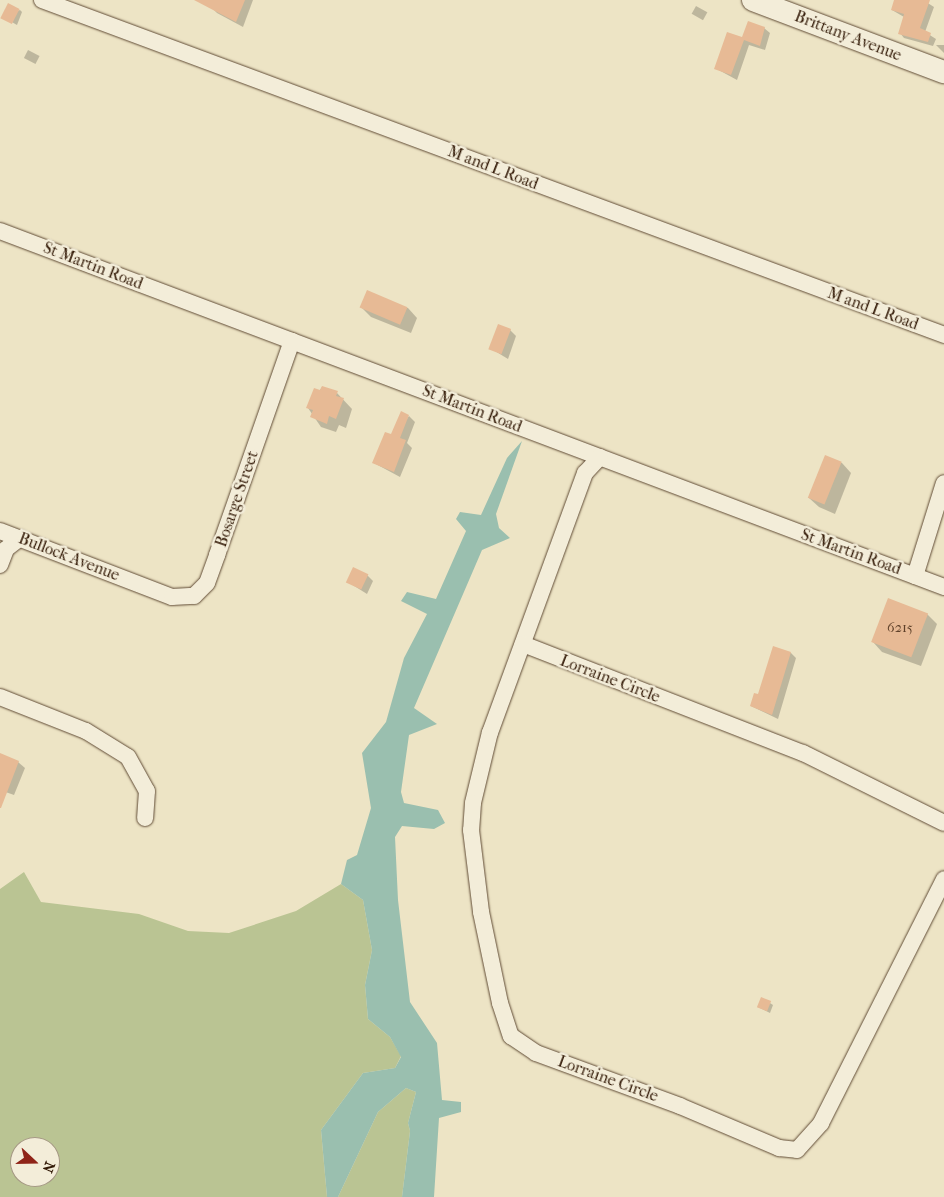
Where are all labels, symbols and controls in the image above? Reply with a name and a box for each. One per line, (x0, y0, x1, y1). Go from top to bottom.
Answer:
street label: Brittany Avenue (792, 7, 904, 65)
street label: M and L Road (445, 142, 541, 194)
street label: St Martin Road (40, 238, 146, 294)
street label: M and L Road (825, 284, 921, 334)
street label: St Martin Road (419, 381, 525, 437)
street label: Bosarge Street (212, 448, 262, 550)
street label: St Martin Road (798, 525, 904, 579)
street label: Bullock Avenue (16, 529, 122, 585)
house number: 6215 (887, 620, 913, 636)
street label: Lorraine Circle (557, 651, 663, 707)
street label: Lorraine Circle (555, 1052, 661, 1106)
north arrow (10, 1137, 60, 1187)
text: N (39, 1159, 58, 1175)

